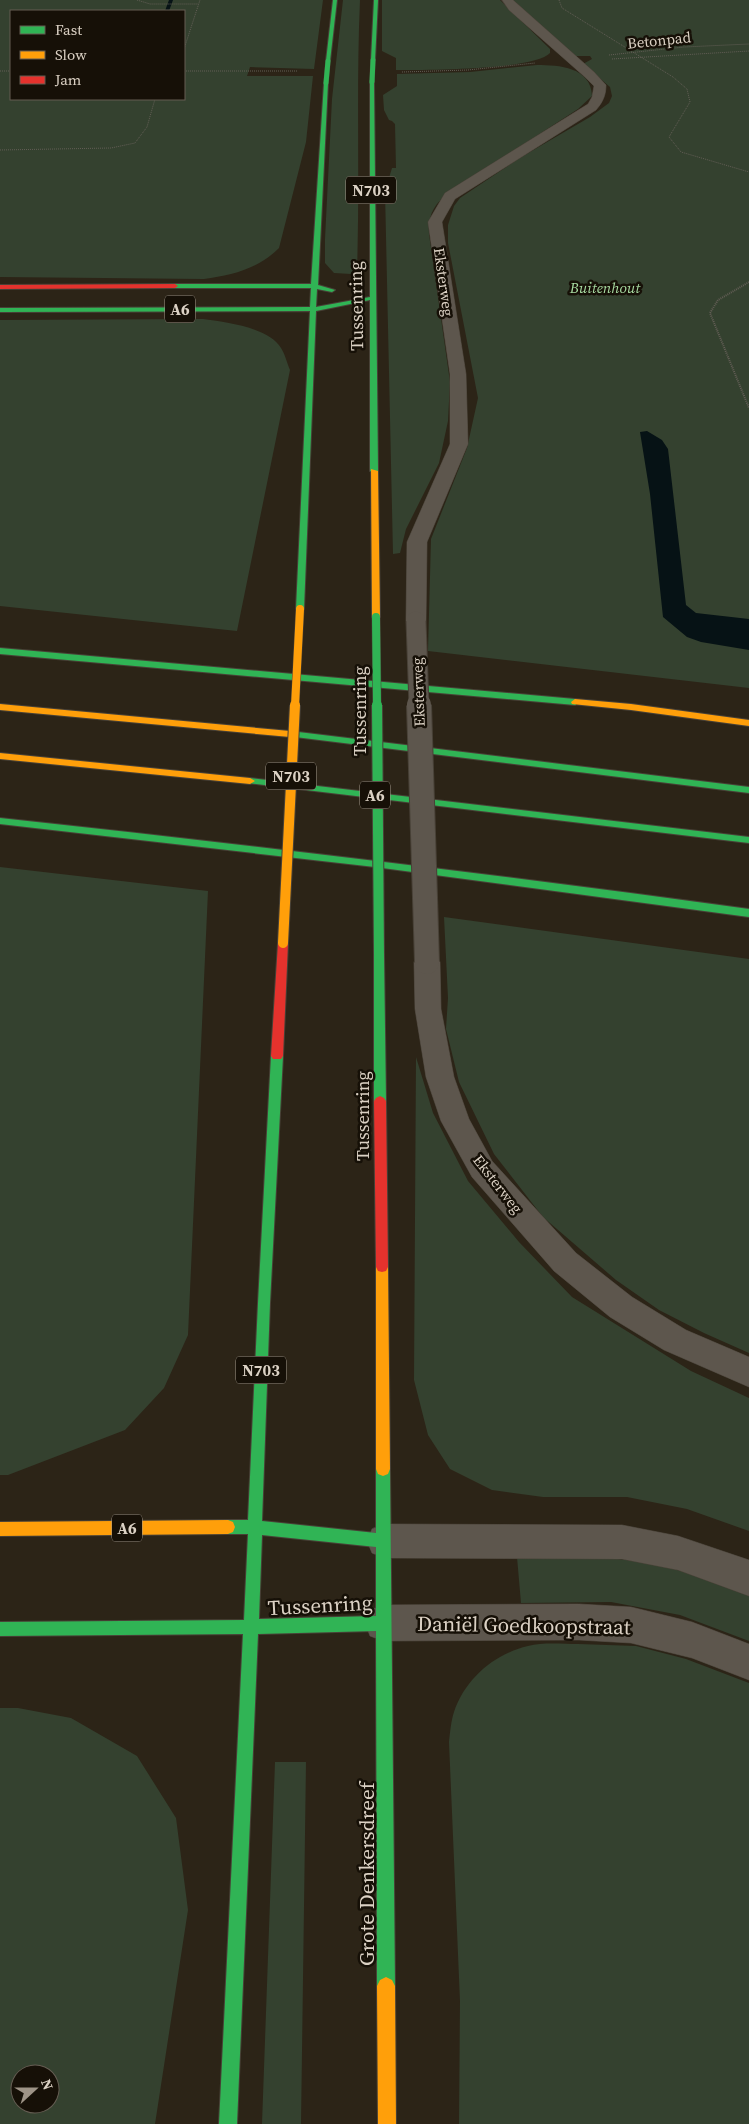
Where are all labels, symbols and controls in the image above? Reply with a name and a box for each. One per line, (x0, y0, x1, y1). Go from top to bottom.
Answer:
legend (10, 10, 185, 100)
text: Fast (55, 19, 82, 40)
street label: Betonpad (626, 26, 692, 54)
text: Slow (55, 44, 87, 65)
text: Jam (54, 69, 82, 90)
road number: N703 (346, 176, 396, 204)
street label: Eksterweg (429, 246, 459, 318)
street label: Tussenring (343, 261, 369, 351)
park label: Buitenhout (569, 277, 641, 298)
road number: A6 (165, 296, 195, 322)
street label: Eksterweg (406, 657, 430, 727)
street label: Tussenring (347, 666, 372, 756)
road number: N703 (266, 762, 316, 789)
road number: A6 (360, 782, 390, 808)
street label: Tussenring (350, 1071, 375, 1161)
street label: Eksterweg (468, 1150, 528, 1218)
road number: N703 (236, 1356, 286, 1384)
road number: A6 (112, 1515, 142, 1542)
street label: Tussenring (267, 1588, 373, 1622)
street label: Daniël Goedkoopstraat (417, 1609, 631, 1641)
street label: Grote Denkersdreef (352, 1781, 381, 1966)
north arrow (10, 2064, 60, 2114)
text: N (36, 2076, 58, 2093)

